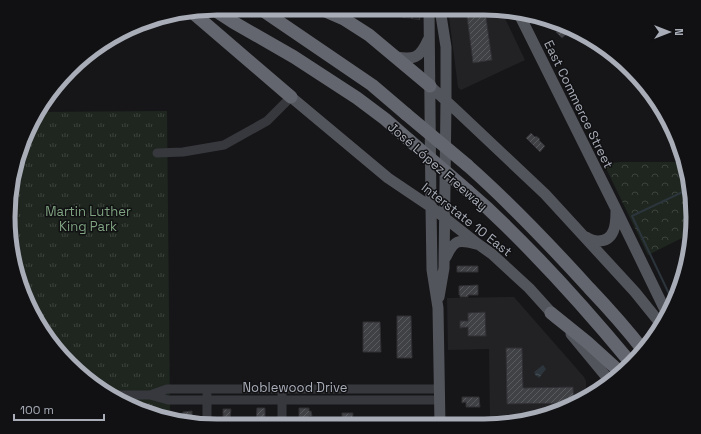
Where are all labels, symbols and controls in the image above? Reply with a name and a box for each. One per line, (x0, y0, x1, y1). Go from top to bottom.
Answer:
north arrow (649, 12, 689, 52)
text: N (672, 28, 686, 36)
street label: East Commerce Street (540, 37, 617, 171)
street label: José López Freeway (384, 118, 491, 214)
street label: Interstate 10 East (418, 179, 515, 260)
park label: Martin Luther King Park (45, 203, 131, 235)
street label: Noblewood Drive (242, 379, 348, 396)
scale bar (14, 396, 104, 422)
text: 100 m (20, 402, 54, 418)

